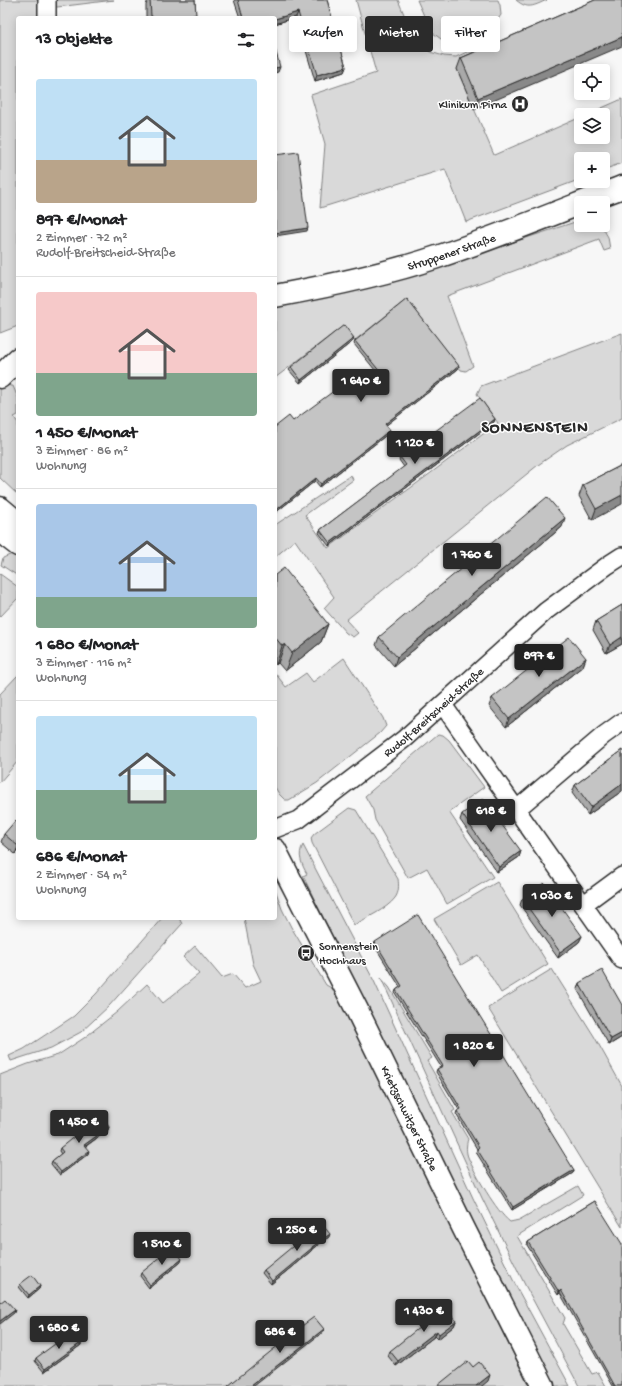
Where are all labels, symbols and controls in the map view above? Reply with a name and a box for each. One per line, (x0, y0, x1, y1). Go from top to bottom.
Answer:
chip: Kaufen (289, 16, 357, 52)
chip: Mieten (365, 16, 433, 52)
chip: Filter (441, 16, 500, 52)
icon: filters (235, 29, 257, 51)
text: 13 Objekte (36, 30, 112, 50)
map controls (574, 64, 610, 232)
button: locate (574, 64, 610, 100)
hospital icon: Klinikum Pirna (510, 94, 530, 114)
place label: Klinikum Pirna (439, 99, 507, 113)
icon: home (111, 105, 183, 177)
button: layers (574, 108, 610, 144)
button: + (574, 152, 610, 188)
button: − (574, 196, 610, 232)
text: 897 €/Monat (36, 211, 126, 231)
text: 2 Zimmer · 72 m² (36, 231, 127, 246)
street label: Struppener Straße (406, 232, 499, 275)
text: Rudolf-Breitscheid-Straße (36, 246, 175, 261)
icon: home (111, 318, 183, 390)
pin: 1 640 € (324, 369, 398, 403)
text: 1 640 € (341, 374, 381, 389)
district label: SONNENSTEIN (481, 420, 589, 439)
text: 1 450 €/Monat (36, 424, 137, 444)
pin: 1 120 € (378, 431, 452, 465)
text: 1 120 € (396, 436, 434, 451)
text: 3 Zimmer · 86 m² (36, 444, 128, 459)
text: Wohnung (36, 459, 87, 474)
icon: home (111, 530, 183, 602)
pin: 1 760 € (435, 543, 509, 577)
text: 1 760 € (452, 548, 492, 563)
text: 1 680 €/Monat (36, 636, 138, 656)
pin: 897 € (511, 644, 567, 678)
text: 897 € (523, 649, 555, 664)
text: 3 Zimmer · 116 m² (36, 656, 132, 671)
street label: Rudolf-Breitscheid-Straße (381, 665, 488, 761)
text: Wohnung (36, 671, 87, 686)
icon: home (111, 742, 183, 814)
pin: 618 € (463, 799, 519, 833)
text: 618 € (476, 804, 506, 819)
text: 686 €/Monat (36, 848, 126, 868)
text: 2 Zimmer · 54 m² (36, 868, 127, 883)
text: Wohnung (36, 883, 87, 898)
pin: 1 030 € (515, 884, 589, 918)
text: 1 030 € (532, 889, 572, 904)
place label: Sonnenstein Hochhaus (319, 941, 378, 969)
bus stop icon: Sonnenstein Hochhaus (296, 943, 316, 963)
pin: 1 820 € (437, 1034, 511, 1068)
text: 1 820 € (454, 1039, 494, 1054)
street label: Krietzschwitzer Straße (376, 1064, 440, 1174)
pin: 1 450 € (42, 1110, 116, 1144)
text: 1 450 € (59, 1115, 99, 1130)
pin: 1 250 € (260, 1218, 334, 1252)
text: 1 250 € (277, 1223, 317, 1238)
pin: 1 510 € (125, 1232, 199, 1266)
text: 1 510 € (143, 1237, 181, 1252)
pin: 1 430 € (387, 1299, 461, 1333)
text: 1 430 € (404, 1304, 444, 1319)
pin: 1 680 € (22, 1316, 96, 1350)
pin: 686 € (252, 1320, 308, 1354)
text: 1 680 € (39, 1321, 79, 1336)
text: 686 € (264, 1325, 296, 1340)

